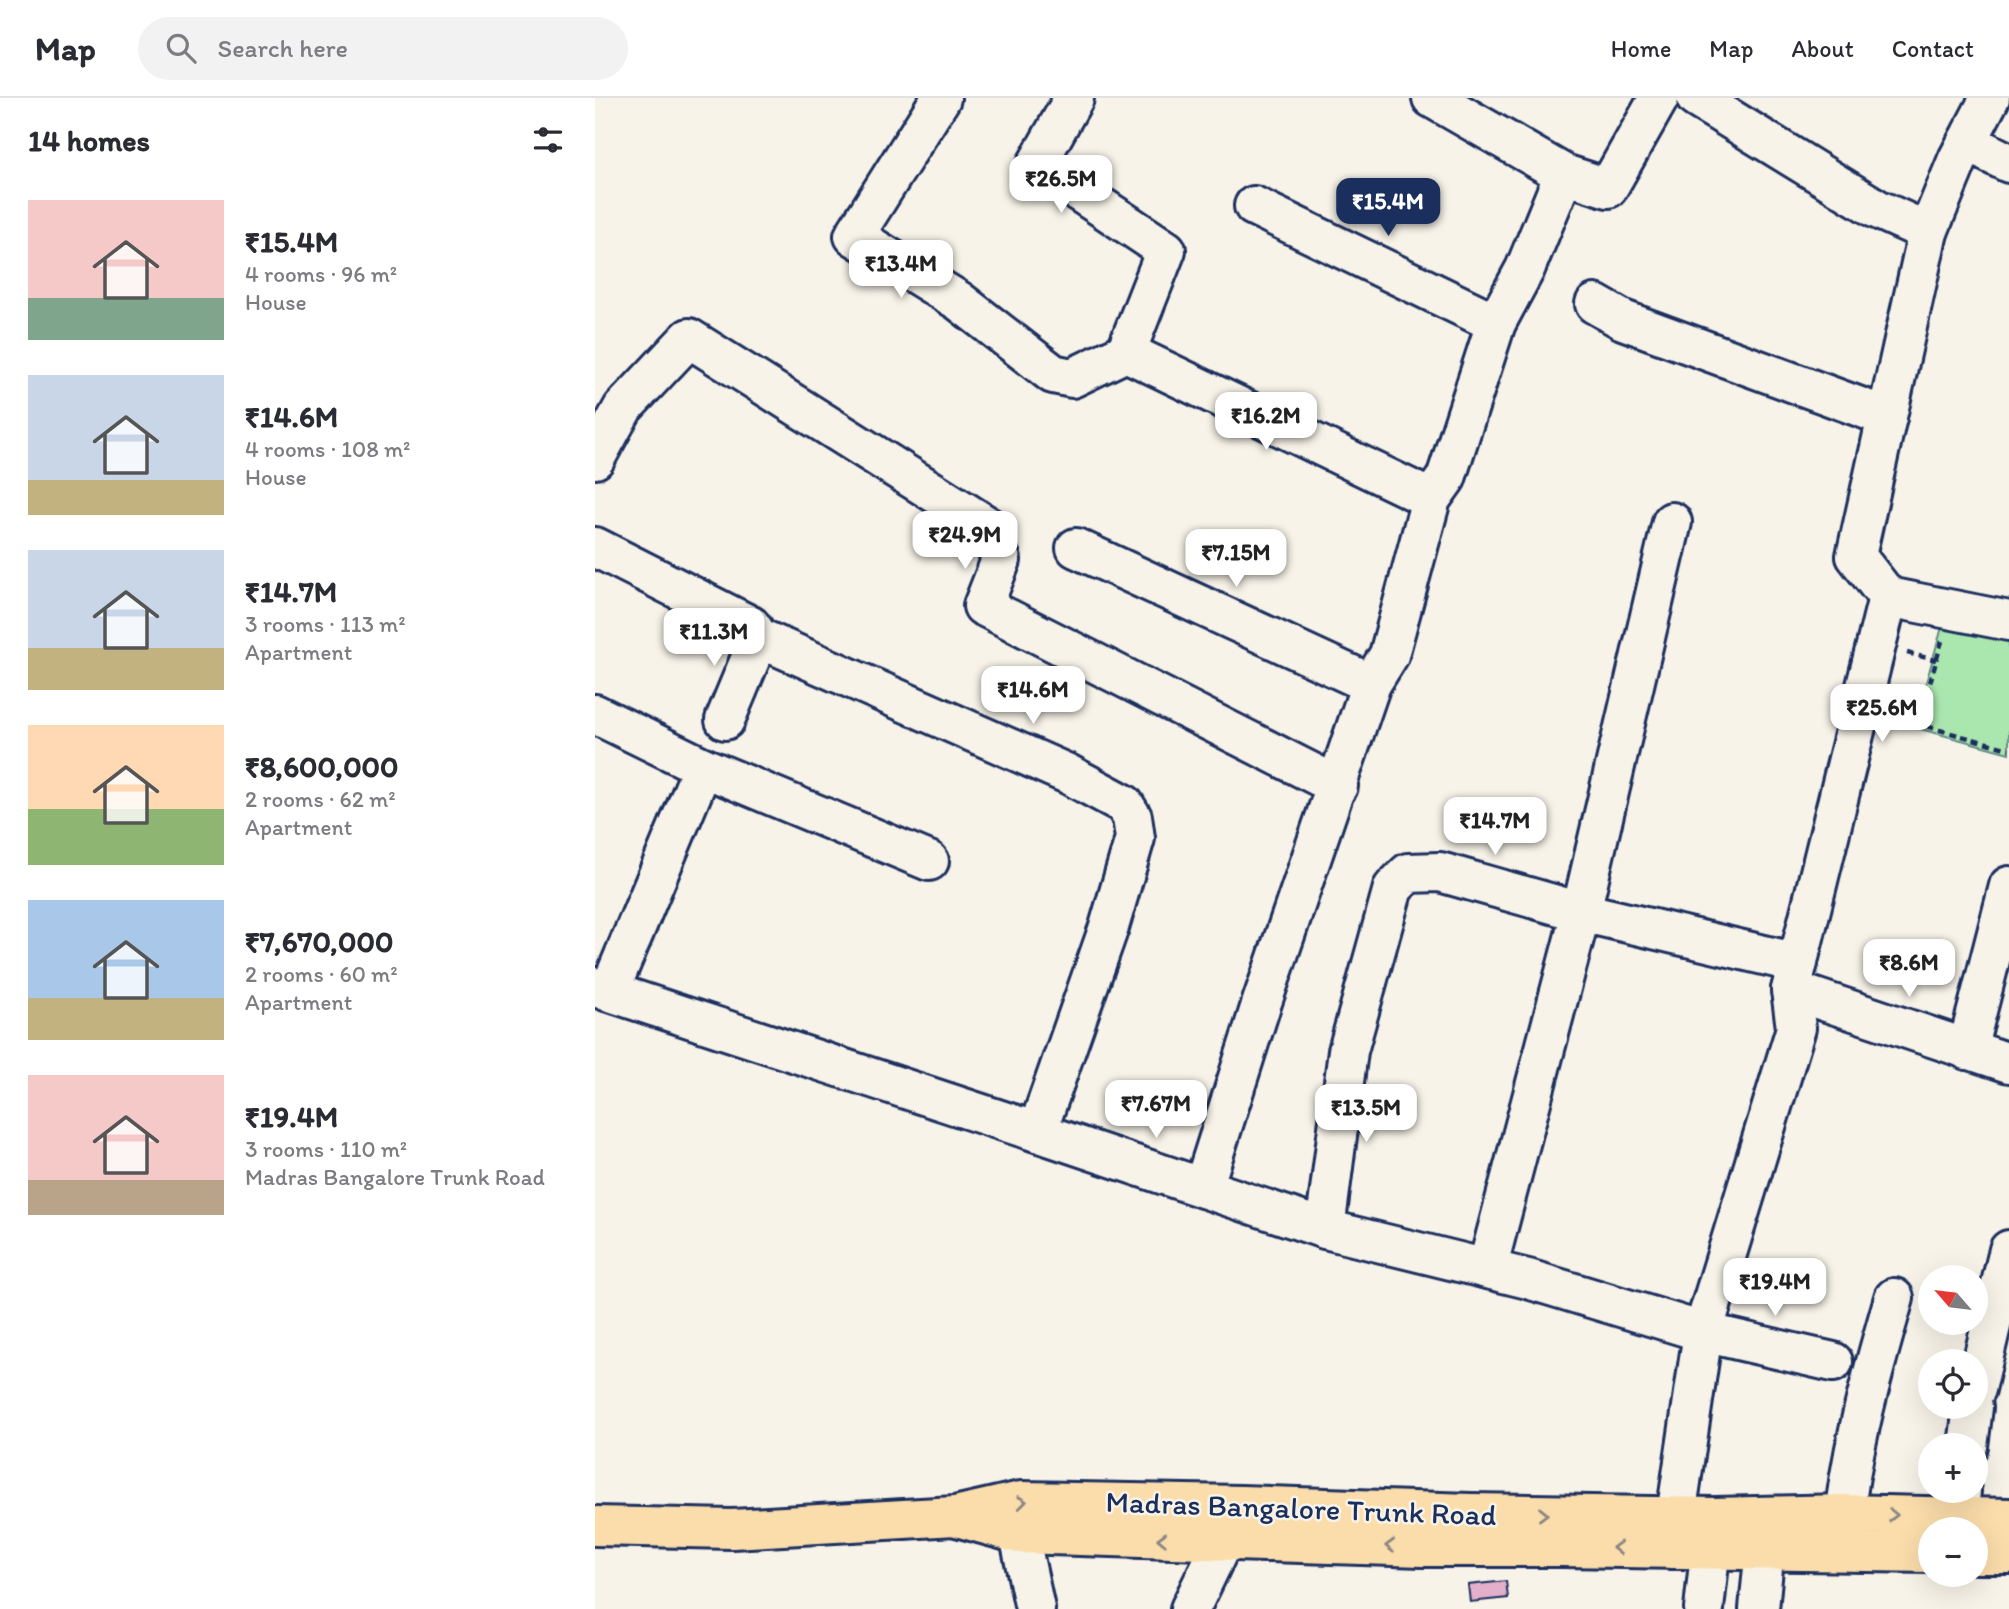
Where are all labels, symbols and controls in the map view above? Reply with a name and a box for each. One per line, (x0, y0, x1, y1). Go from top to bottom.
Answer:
search box (138, 17, 628, 80)
text: Map (35, 29, 96, 68)
icon: search (162, 29, 200, 67)
text: Search here (218, 32, 348, 64)
text: Home (1611, 34, 1671, 63)
text: Map (1709, 34, 1753, 63)
text: About (1791, 34, 1854, 63)
text: Contact (1892, 34, 1974, 63)
icon: filters (529, 121, 567, 159)
text: 14 homes (28, 122, 150, 159)
pin: ₹26.5M (1004, 156, 1118, 215)
text: ₹26.5M (1025, 164, 1097, 192)
pin: ₹15.4M (1331, 178, 1445, 238)
text: ₹15.4M (1352, 187, 1424, 215)
text: ₹15.4M (245, 223, 338, 260)
icon: home (84, 228, 168, 312)
pin: ₹13.4M (844, 240, 958, 300)
text: ₹13.4M (865, 249, 937, 277)
text: 4 rooms · 96 m² (245, 260, 397, 288)
text: House (245, 288, 307, 316)
pin: ₹16.2M (1209, 392, 1323, 452)
text: ₹14.6M (245, 398, 338, 435)
text: ₹16.2M (1231, 401, 1301, 429)
icon: home (84, 403, 168, 487)
text: 4 rooms · 108 m² (245, 435, 410, 463)
text: House (245, 463, 307, 491)
pin: ₹24.9M (908, 512, 1022, 571)
text: ₹24.9M (929, 520, 1001, 548)
pin: ₹7.15M (1179, 530, 1293, 589)
text: ₹7.15M (1201, 538, 1271, 566)
text: ₹14.7M (245, 573, 337, 610)
icon: home (84, 578, 168, 662)
pin: ₹11.3M (657, 608, 771, 668)
text: 3 rooms · 113 m² (245, 610, 406, 638)
text: ₹11.3M (680, 617, 748, 645)
text: Apartment (245, 638, 352, 666)
pin: ₹14.6M (976, 666, 1090, 726)
text: ₹14.6M (997, 675, 1069, 703)
pin: ₹25.6M (1825, 684, 1939, 744)
text: ₹25.6M (1846, 693, 1918, 721)
text: ₹8,600,000 (245, 748, 399, 785)
icon: home (84, 753, 168, 837)
text: 2 rooms · 62 m² (245, 785, 396, 813)
pin: ₹14.7M (1438, 798, 1552, 857)
text: ₹14.7M (1460, 806, 1530, 834)
text: Apartment (245, 813, 352, 841)
text: ₹7,670,000 (245, 923, 393, 960)
icon: home (84, 928, 168, 1012)
pin: ₹8.6M (1860, 940, 1958, 999)
text: ₹8.6M (1879, 948, 1939, 976)
text: 2 rooms · 60 m² (245, 960, 398, 988)
text: Apartment (245, 988, 352, 1016)
pin: ₹7.67M (1099, 1080, 1213, 1140)
pin: ₹13.5M (1309, 1084, 1423, 1144)
text: ₹7.67M (1121, 1089, 1191, 1117)
text: ₹13.5M (1331, 1093, 1401, 1121)
text: ₹19.4M (245, 1098, 338, 1135)
icon: home (84, 1103, 168, 1187)
text: 3 rooms · 110 m² (245, 1135, 407, 1163)
text: Madras Bangalore Trunk Road (245, 1163, 545, 1191)
pin: ₹19.4M (1718, 1258, 1832, 1318)
north arrow (1918, 1265, 1988, 1335)
map controls (1918, 1265, 1988, 1587)
text: ₹19.4M (1739, 1267, 1811, 1295)
button: locate (1918, 1349, 1988, 1419)
button: + (1918, 1433, 1988, 1503)
street label: Madras Bangalore Trunk Road (1105, 1483, 1497, 1533)
one-way arrow (1017, 1495, 1028, 1510)
one-way arrow (1538, 1506, 1549, 1522)
one-way arrow (1888, 1508, 1899, 1523)
button: − (1918, 1517, 1988, 1587)
one-way arrow (1156, 1531, 1167, 1546)
one-way arrow (1384, 1538, 1395, 1553)
one-way arrow (1611, 1540, 1622, 1556)

